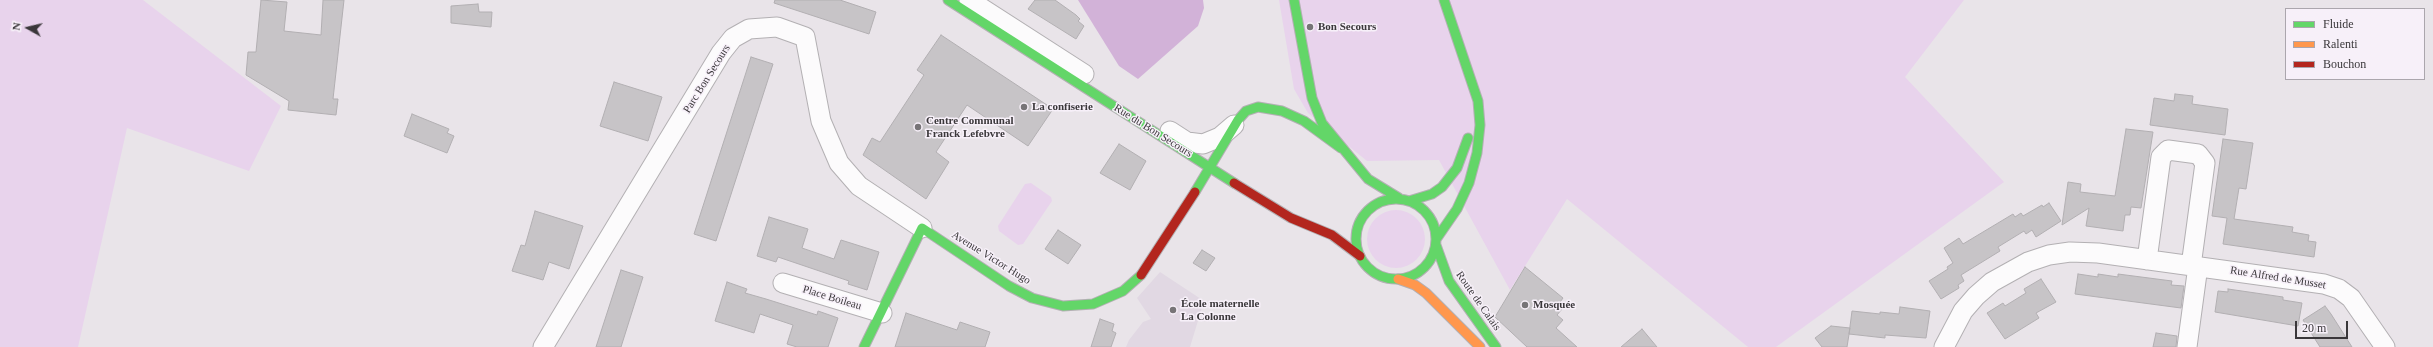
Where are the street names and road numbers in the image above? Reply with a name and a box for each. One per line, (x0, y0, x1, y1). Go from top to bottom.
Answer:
street label: Parc Bon Secours (681, 42, 733, 116)
street label: Rue du Bon Secours (1111, 102, 1195, 160)
street label: Avenue Victor Hugo (949, 228, 1033, 288)
street label: Rue Alfred de Musset (2229, 264, 2327, 292)
street label: Route de Calais (1453, 269, 1503, 333)
street label: Place Boileau (801, 283, 863, 313)

